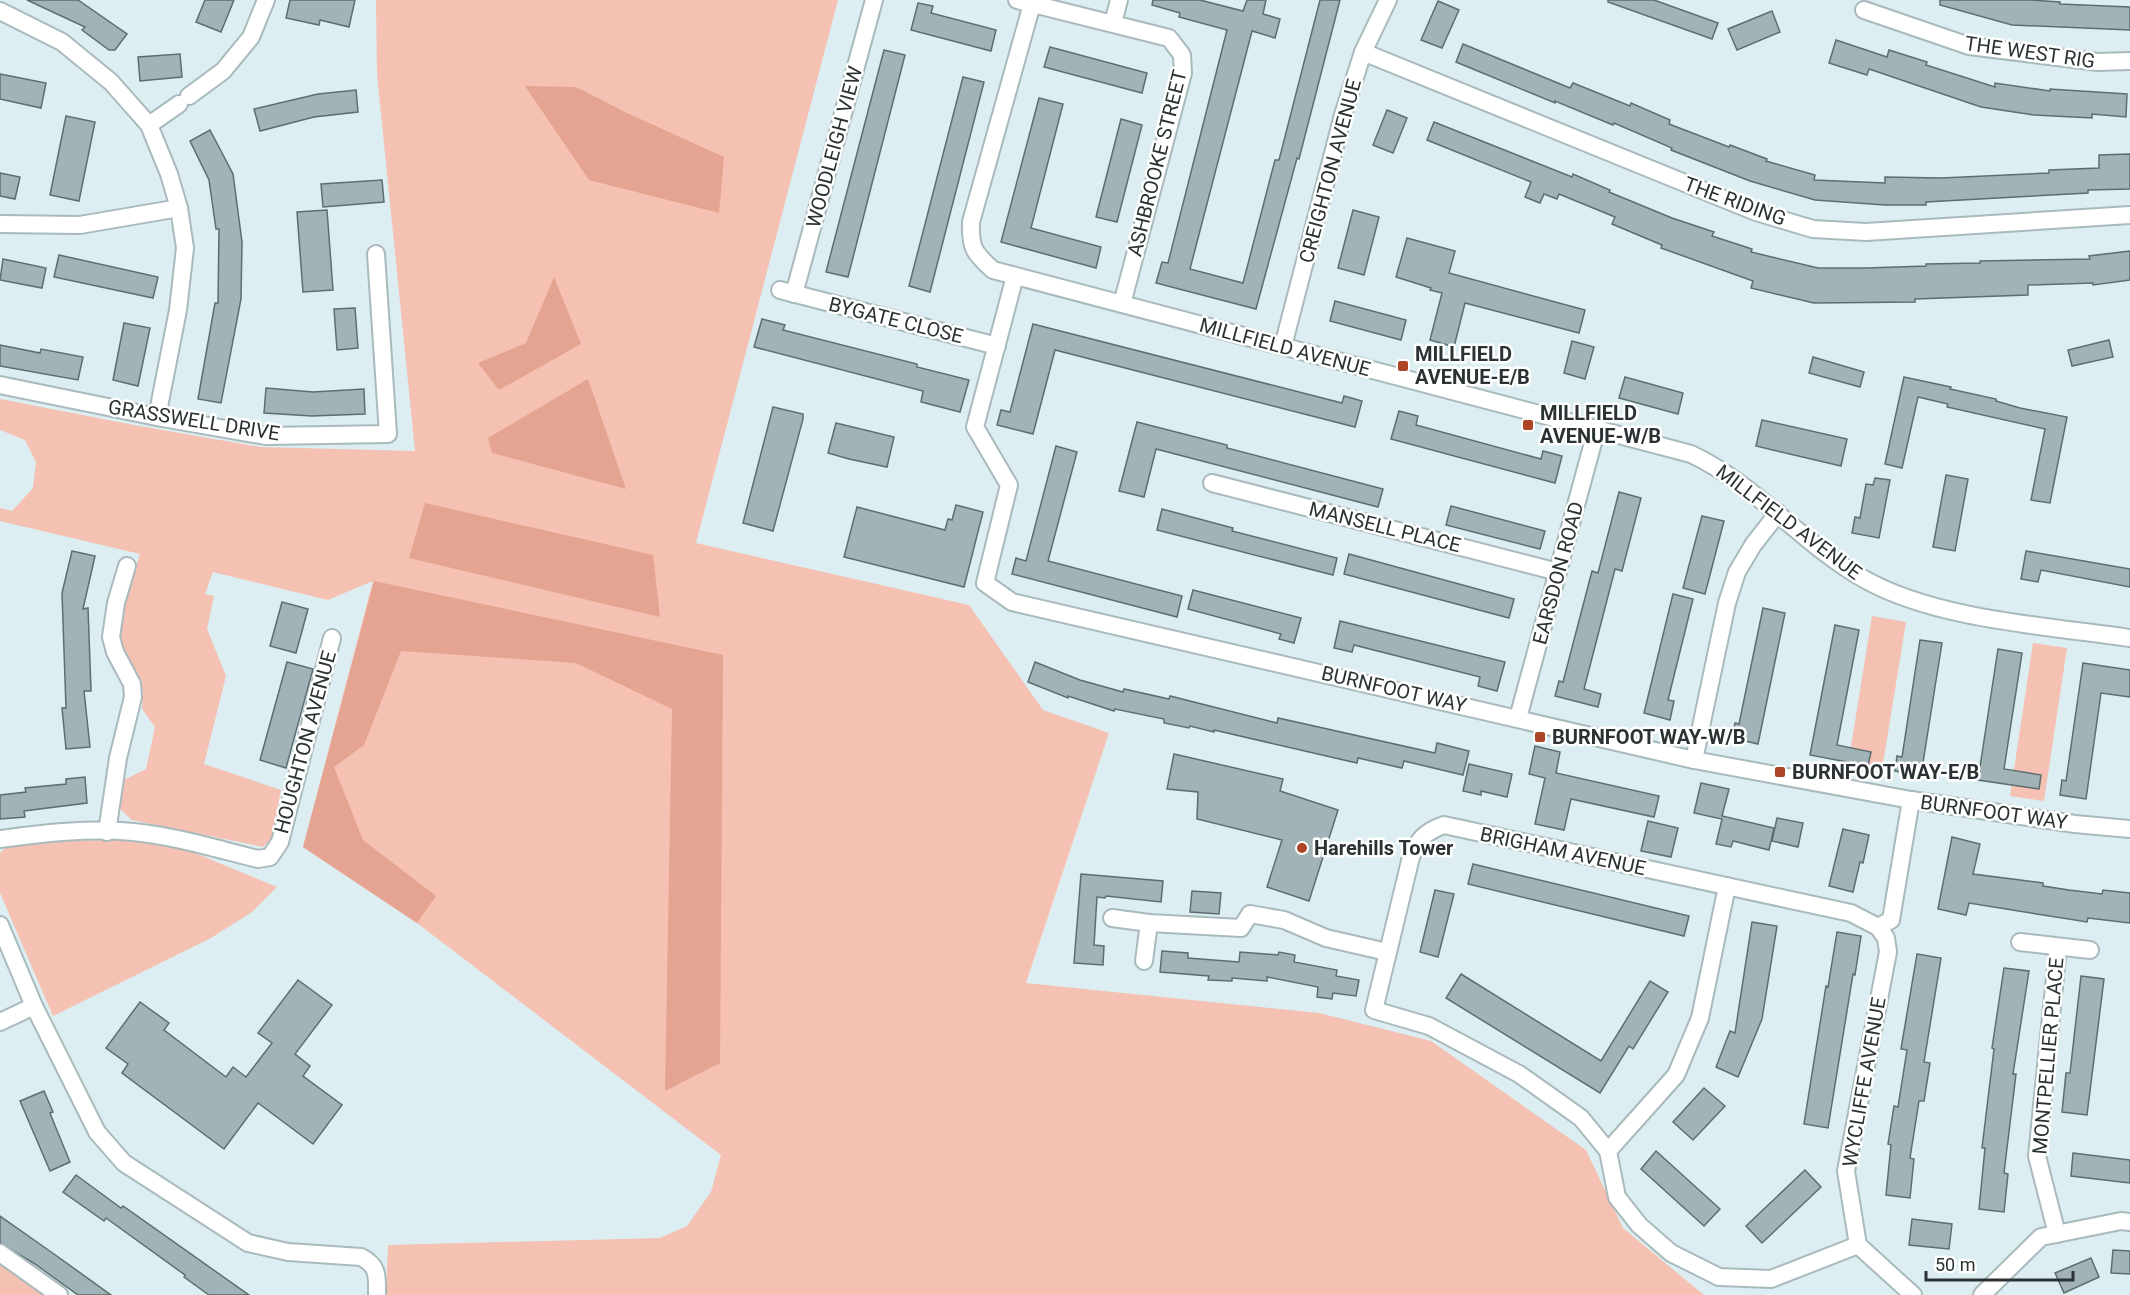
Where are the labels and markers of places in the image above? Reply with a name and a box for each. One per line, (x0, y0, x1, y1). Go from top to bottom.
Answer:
place label: MILLFIELD AVENUE-E/B (1415, 342, 1530, 389)
marker: MILLFIELD AVENUE-E/B (1396, 359, 1410, 373)
place label: MILLFIELD AVENUE-W/B (1540, 401, 1661, 448)
marker: MILLFIELD AVENUE-W/B (1521, 418, 1535, 432)
place label: BURNFOOT WAY-W/B (1552, 725, 1746, 749)
marker: BURNFOOT WAY-W/B (1533, 730, 1547, 744)
place label: BURNFOOT WAY-E/B (1792, 760, 1979, 784)
marker: BURNFOOT WAY-E/B (1773, 765, 1787, 779)
place label: Harehills Tower (1314, 836, 1454, 860)
marker: Harehills Tower (1295, 841, 1309, 855)

